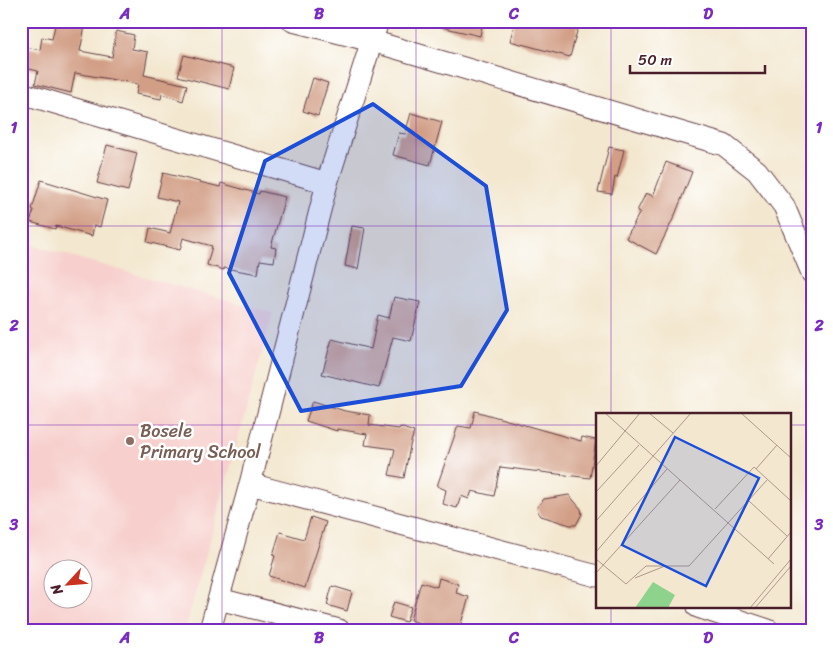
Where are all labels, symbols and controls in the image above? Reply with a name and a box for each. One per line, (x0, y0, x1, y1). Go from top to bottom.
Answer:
text: A (119, 0, 130, 28)
text: B (314, 0, 325, 28)
text: C (508, 0, 520, 28)
text: D (703, 0, 713, 28)
scale bar (630, 42, 766, 74)
text: 50 m (638, 47, 673, 73)
text: 1 (11, 113, 18, 142)
text: 1 (816, 113, 823, 142)
text: 2 (8, 311, 19, 340)
text: 2 (813, 311, 824, 340)
inset map (596, 413, 790, 608)
place label: Bosele Primary School (140, 415, 262, 468)
marker: Bosele Primary School (124, 435, 136, 447)
text: 3 (9, 510, 19, 539)
text: 3 (814, 510, 824, 539)
north arrow (42, 558, 92, 608)
text: N (43, 579, 71, 600)
text: A (119, 623, 130, 651)
text: B (314, 623, 325, 651)
text: C (508, 623, 520, 651)
text: D (703, 623, 713, 651)

